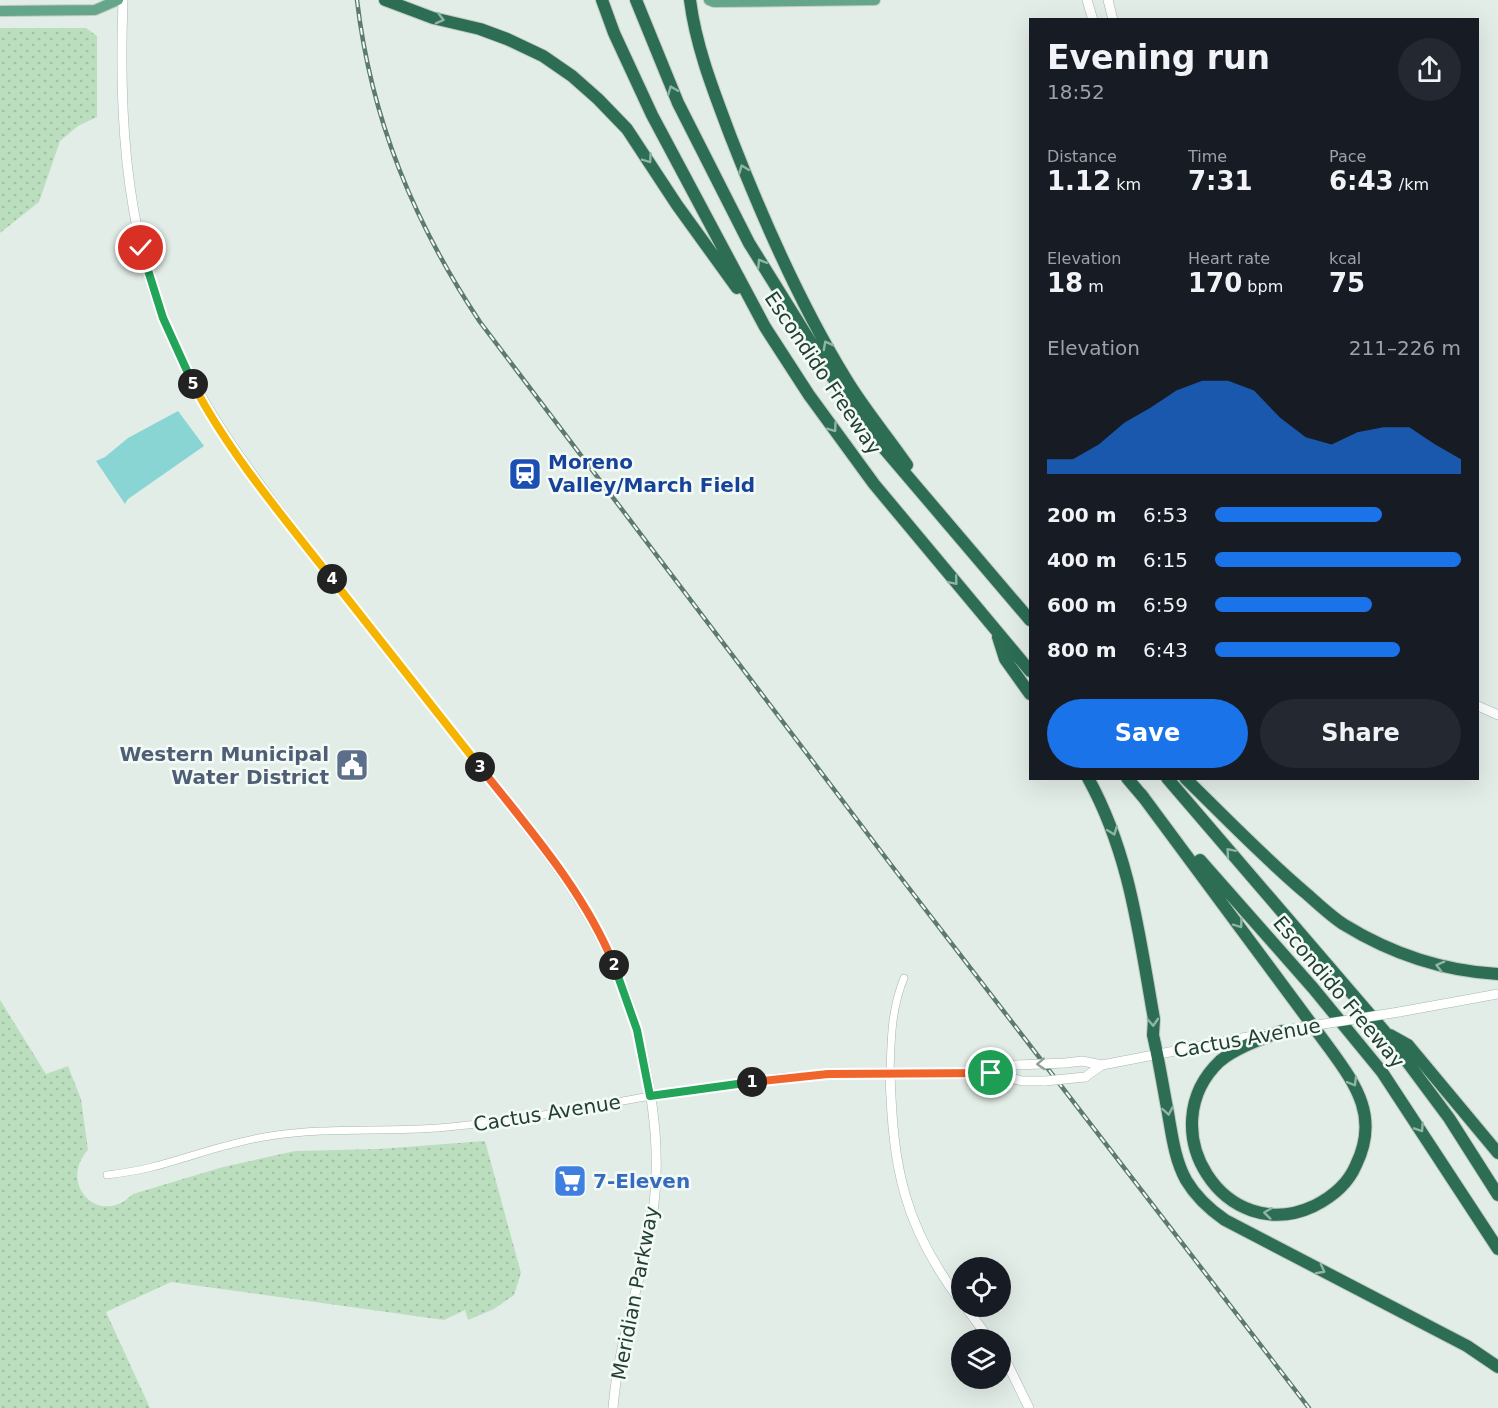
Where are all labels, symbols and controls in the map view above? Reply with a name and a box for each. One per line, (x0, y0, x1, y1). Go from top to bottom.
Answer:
one-way arrow (435, 12, 445, 25)
text: Evening run (1047, 38, 1270, 77)
button: share (1398, 38, 1461, 101)
text: 18:52 (1047, 80, 1105, 104)
one-way arrow (667, 85, 679, 96)
text: Distance (1047, 147, 1117, 166)
text: Time (1188, 147, 1227, 166)
text: Pace (1329, 147, 1366, 166)
one-way arrow (641, 152, 652, 163)
one-way arrow (738, 164, 751, 175)
text: 1.12 (1047, 166, 1111, 196)
text: 7:31 (1188, 166, 1253, 196)
text: 6:43 (1329, 166, 1394, 196)
text: km (1111, 175, 1141, 194)
text: /km (1394, 175, 1429, 194)
pin (115, 222, 166, 273)
icon: check (124, 231, 157, 264)
text: Elevation (1047, 249, 1121, 268)
text: Heart rate (1188, 249, 1270, 268)
text: kcal (1329, 249, 1361, 268)
one-way arrow (757, 259, 769, 269)
text: 18 (1047, 268, 1083, 298)
text: 170 (1188, 268, 1242, 298)
text: 75 (1329, 268, 1365, 298)
text: m (1083, 277, 1104, 296)
text: bpm (1242, 277, 1283, 296)
street label: Escondido Freeway (760, 287, 887, 459)
text: Elevation (1047, 336, 1140, 360)
text: 211–226 m (1349, 336, 1461, 360)
one-way arrow (823, 340, 834, 351)
pin: 5 (178, 369, 208, 399)
text: 5 (187, 374, 199, 393)
one-way arrow (826, 422, 837, 433)
place label: Moreno Valley/March Field (548, 450, 755, 497)
station icon: Moreno Valley/March Field (507, 456, 543, 492)
text: 200 m (1047, 503, 1117, 527)
text: 6:53 (1143, 503, 1188, 527)
text: 400 m (1047, 548, 1117, 572)
text: 6:15 (1143, 548, 1188, 572)
pin: 4 (317, 564, 347, 594)
text: 4 (326, 569, 338, 588)
one-way arrow (947, 574, 958, 585)
text: 600 m (1047, 593, 1117, 617)
text: 6:59 (1143, 593, 1188, 617)
text: 800 m (1047, 638, 1117, 662)
text: 6:43 (1143, 638, 1188, 662)
button: Save (1047, 699, 1248, 768)
button: Share (1260, 699, 1461, 768)
place label: Western Municipal Water District (119, 742, 329, 789)
public building icon: Western Municipal Water District (334, 747, 370, 783)
pin: 3 (465, 752, 495, 782)
text: 3 (474, 757, 486, 776)
one-way arrow (1105, 826, 1118, 836)
one-way arrow (1226, 848, 1237, 858)
street label: Escondido Freeway (1268, 911, 1410, 1073)
one-way arrow (1232, 917, 1243, 928)
pin: 2 (599, 950, 629, 980)
text: 2 (608, 955, 620, 974)
one-way arrow (1435, 960, 1445, 973)
street label: Cactus Avenue (1172, 1013, 1322, 1063)
one-way arrow (1146, 1017, 1159, 1026)
pin (965, 1047, 1016, 1098)
icon: arrive (974, 1056, 1007, 1089)
one-way arrow (1036, 1058, 1045, 1071)
pin: 1 (737, 1067, 767, 1097)
text: 1 (746, 1072, 758, 1091)
one-way arrow (1346, 1076, 1357, 1086)
street label: Cactus Avenue (472, 1090, 622, 1136)
one-way arrow (1161, 1106, 1173, 1116)
one-way arrow (1412, 1122, 1423, 1133)
supermarket icon: 7-Eleven (552, 1163, 588, 1199)
place label: 7-Eleven (593, 1169, 690, 1193)
street label: Meridian Parkway (606, 1204, 664, 1382)
one-way arrow (1263, 1207, 1272, 1219)
map controls (951, 1257, 1011, 1389)
button: locate (951, 1257, 1011, 1317)
one-way arrow (1315, 1263, 1326, 1275)
button: layers (951, 1329, 1011, 1389)

